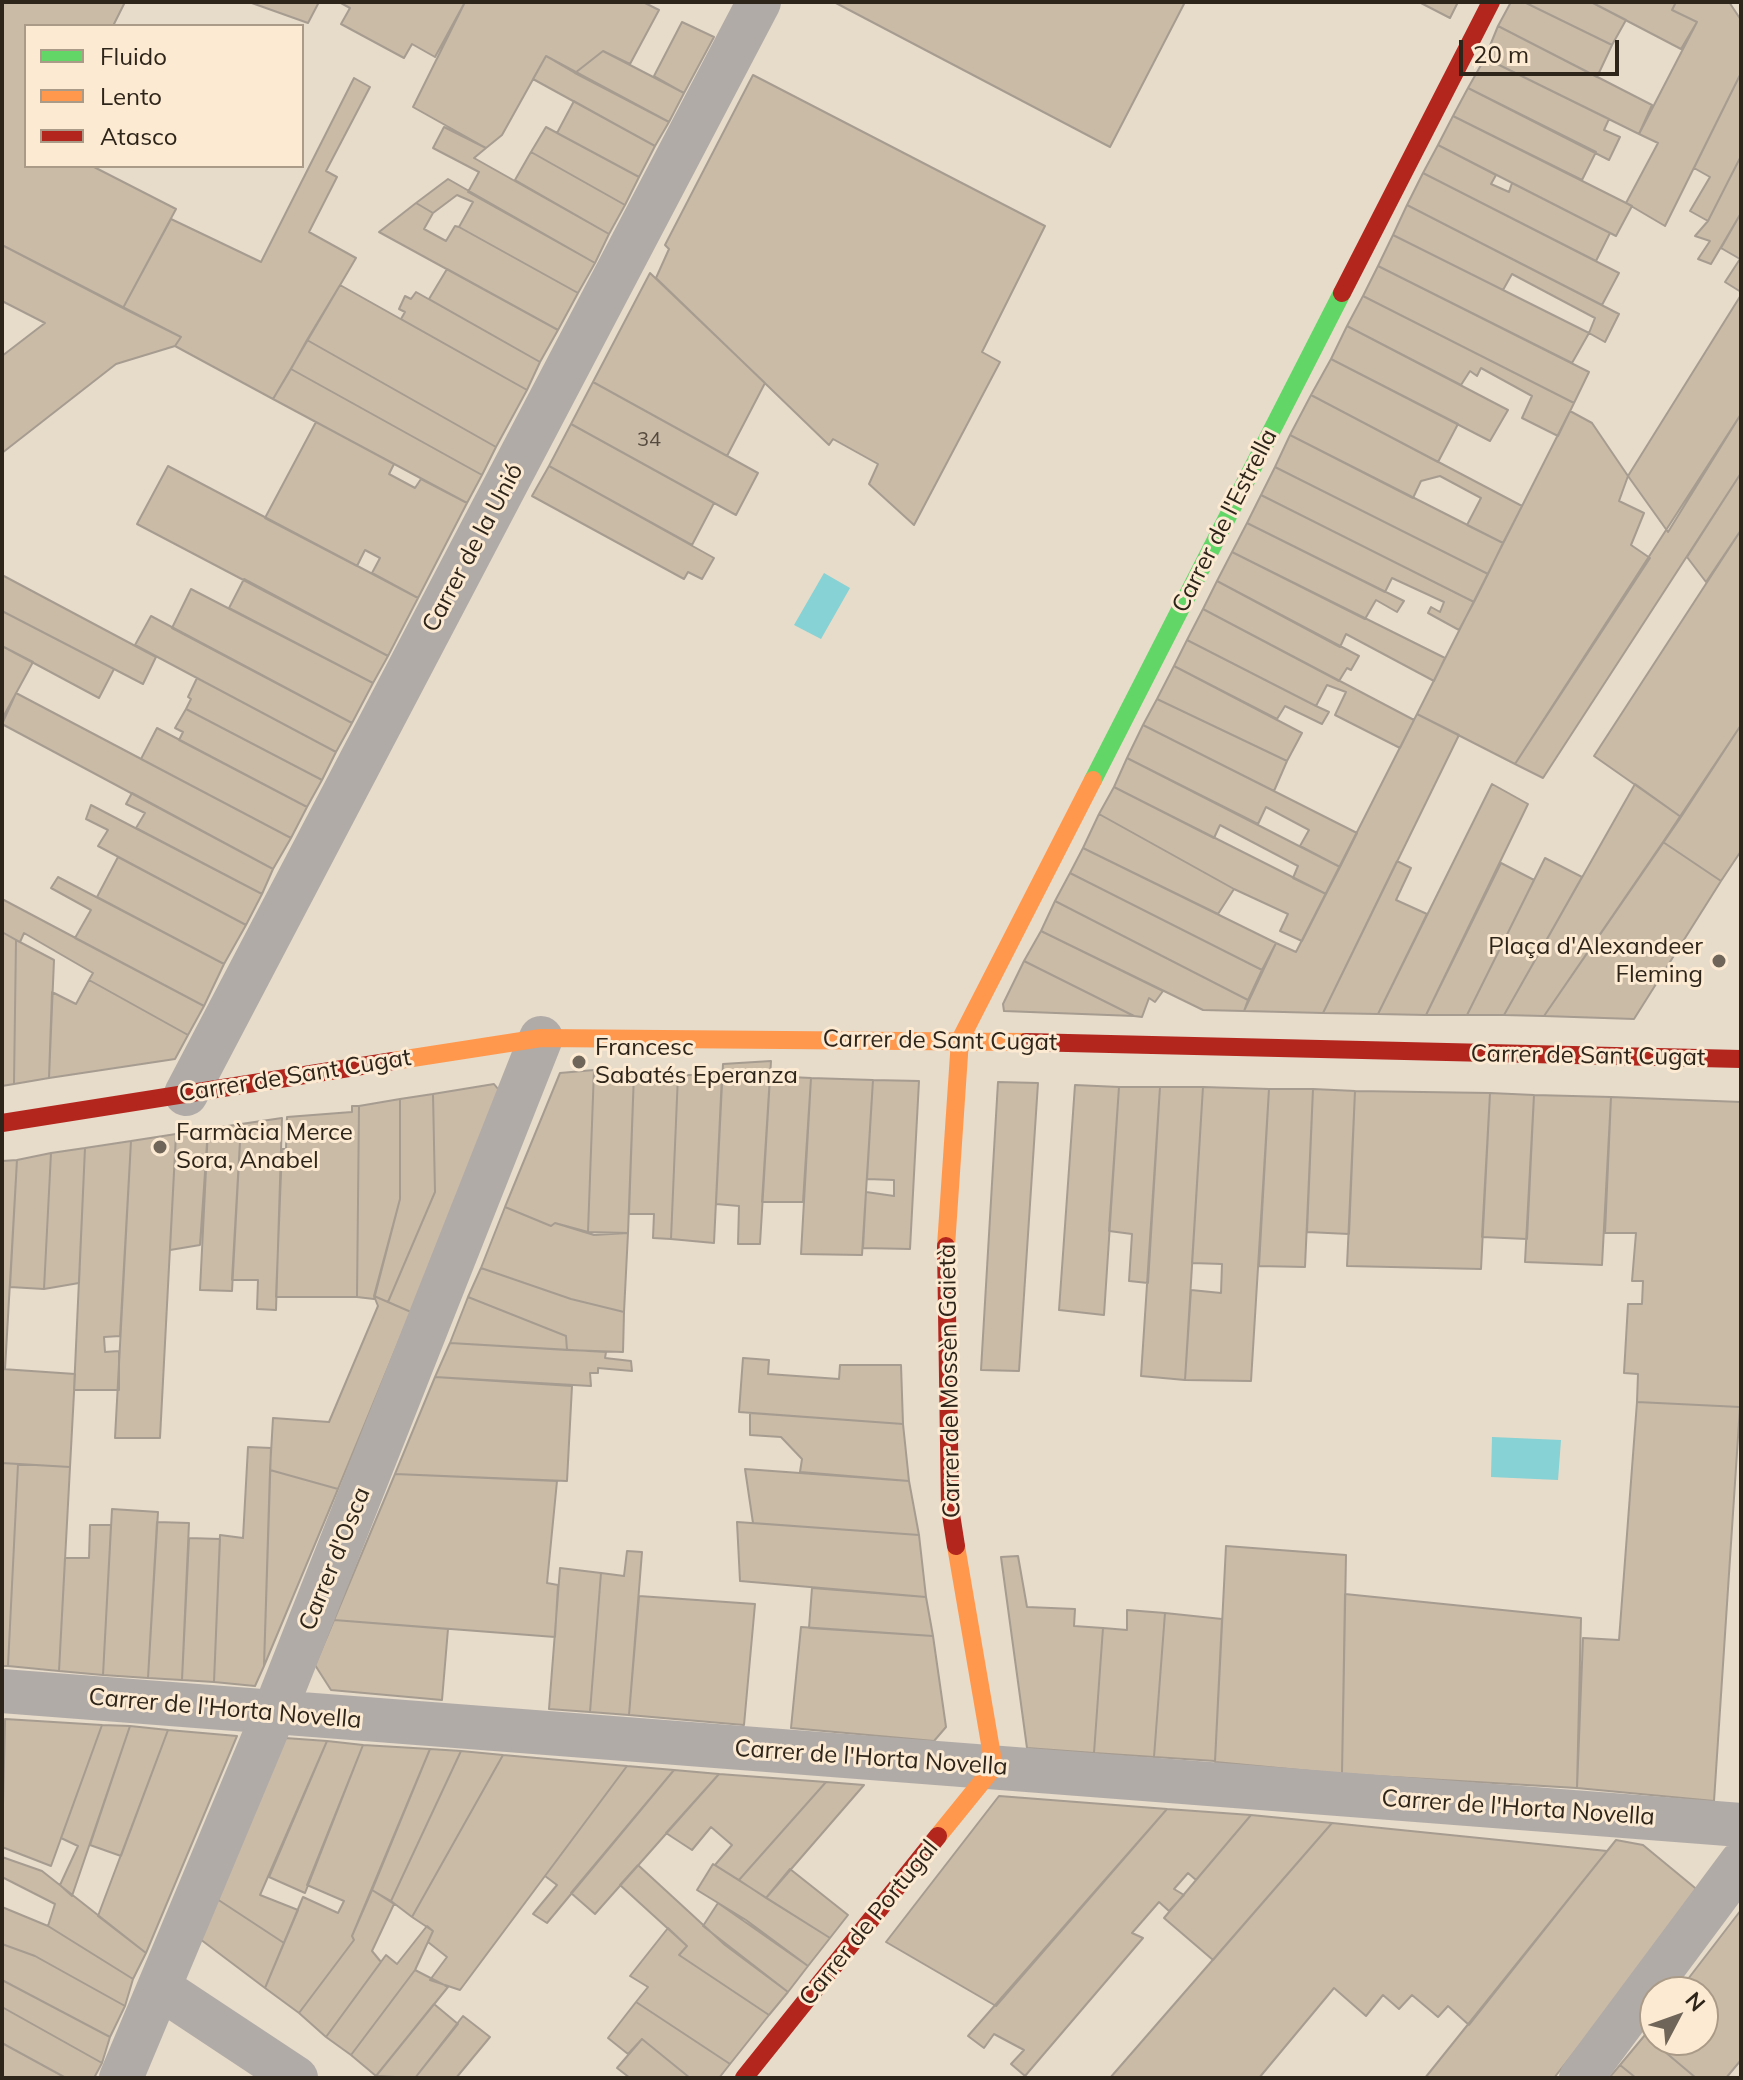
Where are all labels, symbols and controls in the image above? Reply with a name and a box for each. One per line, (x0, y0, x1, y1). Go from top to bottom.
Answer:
legend (24, 24, 304, 168)
scale bar (1463, 24, 1623, 74)
text: 20 m (1473, 39, 1529, 69)
text: Fluido (100, 41, 167, 71)
text: Lento (100, 81, 162, 111)
text: Atasco (100, 121, 177, 151)
street label: Carrer de l'Estrella (1166, 424, 1284, 618)
house number: 34 (637, 428, 661, 452)
street label: Carrer de la Unió (416, 459, 530, 637)
place label: Plaça d'Alexandeer Fleming (1488, 933, 1703, 989)
marker: Plaça d'Alexandeer Fleming (1710, 952, 1728, 970)
street label: Carrer de Sant Cugat (822, 1025, 1058, 1057)
place label: Francesc Sabatés Eperanza (595, 1034, 798, 1090)
street label: Carrer de Sant Cugat (1470, 1040, 1706, 1072)
street label: Carrer de Sant Cugat (177, 1043, 413, 1109)
marker: Francesc Sabatés Eperanza (570, 1053, 588, 1071)
place label: Farmàcia Merce Sora, Anabel (176, 1119, 353, 1175)
marker: Farmàcia Merce Sora, Anabel (151, 1138, 169, 1156)
street label: Carrer de Mossèn Gaietà (933, 1244, 967, 1518)
street label: Carrer d'Osca (293, 1483, 377, 1635)
street label: Carrer de l'Horta Novella (87, 1683, 363, 1735)
street label: Carrer de l'Horta Novella (733, 1734, 1009, 1782)
street label: Carrer de l'Horta Novella (1380, 1784, 1656, 1832)
street label: Carrer de Portugal (793, 1835, 945, 2011)
north arrow (1639, 1976, 1719, 2056)
text: N (1680, 1986, 1712, 2017)

